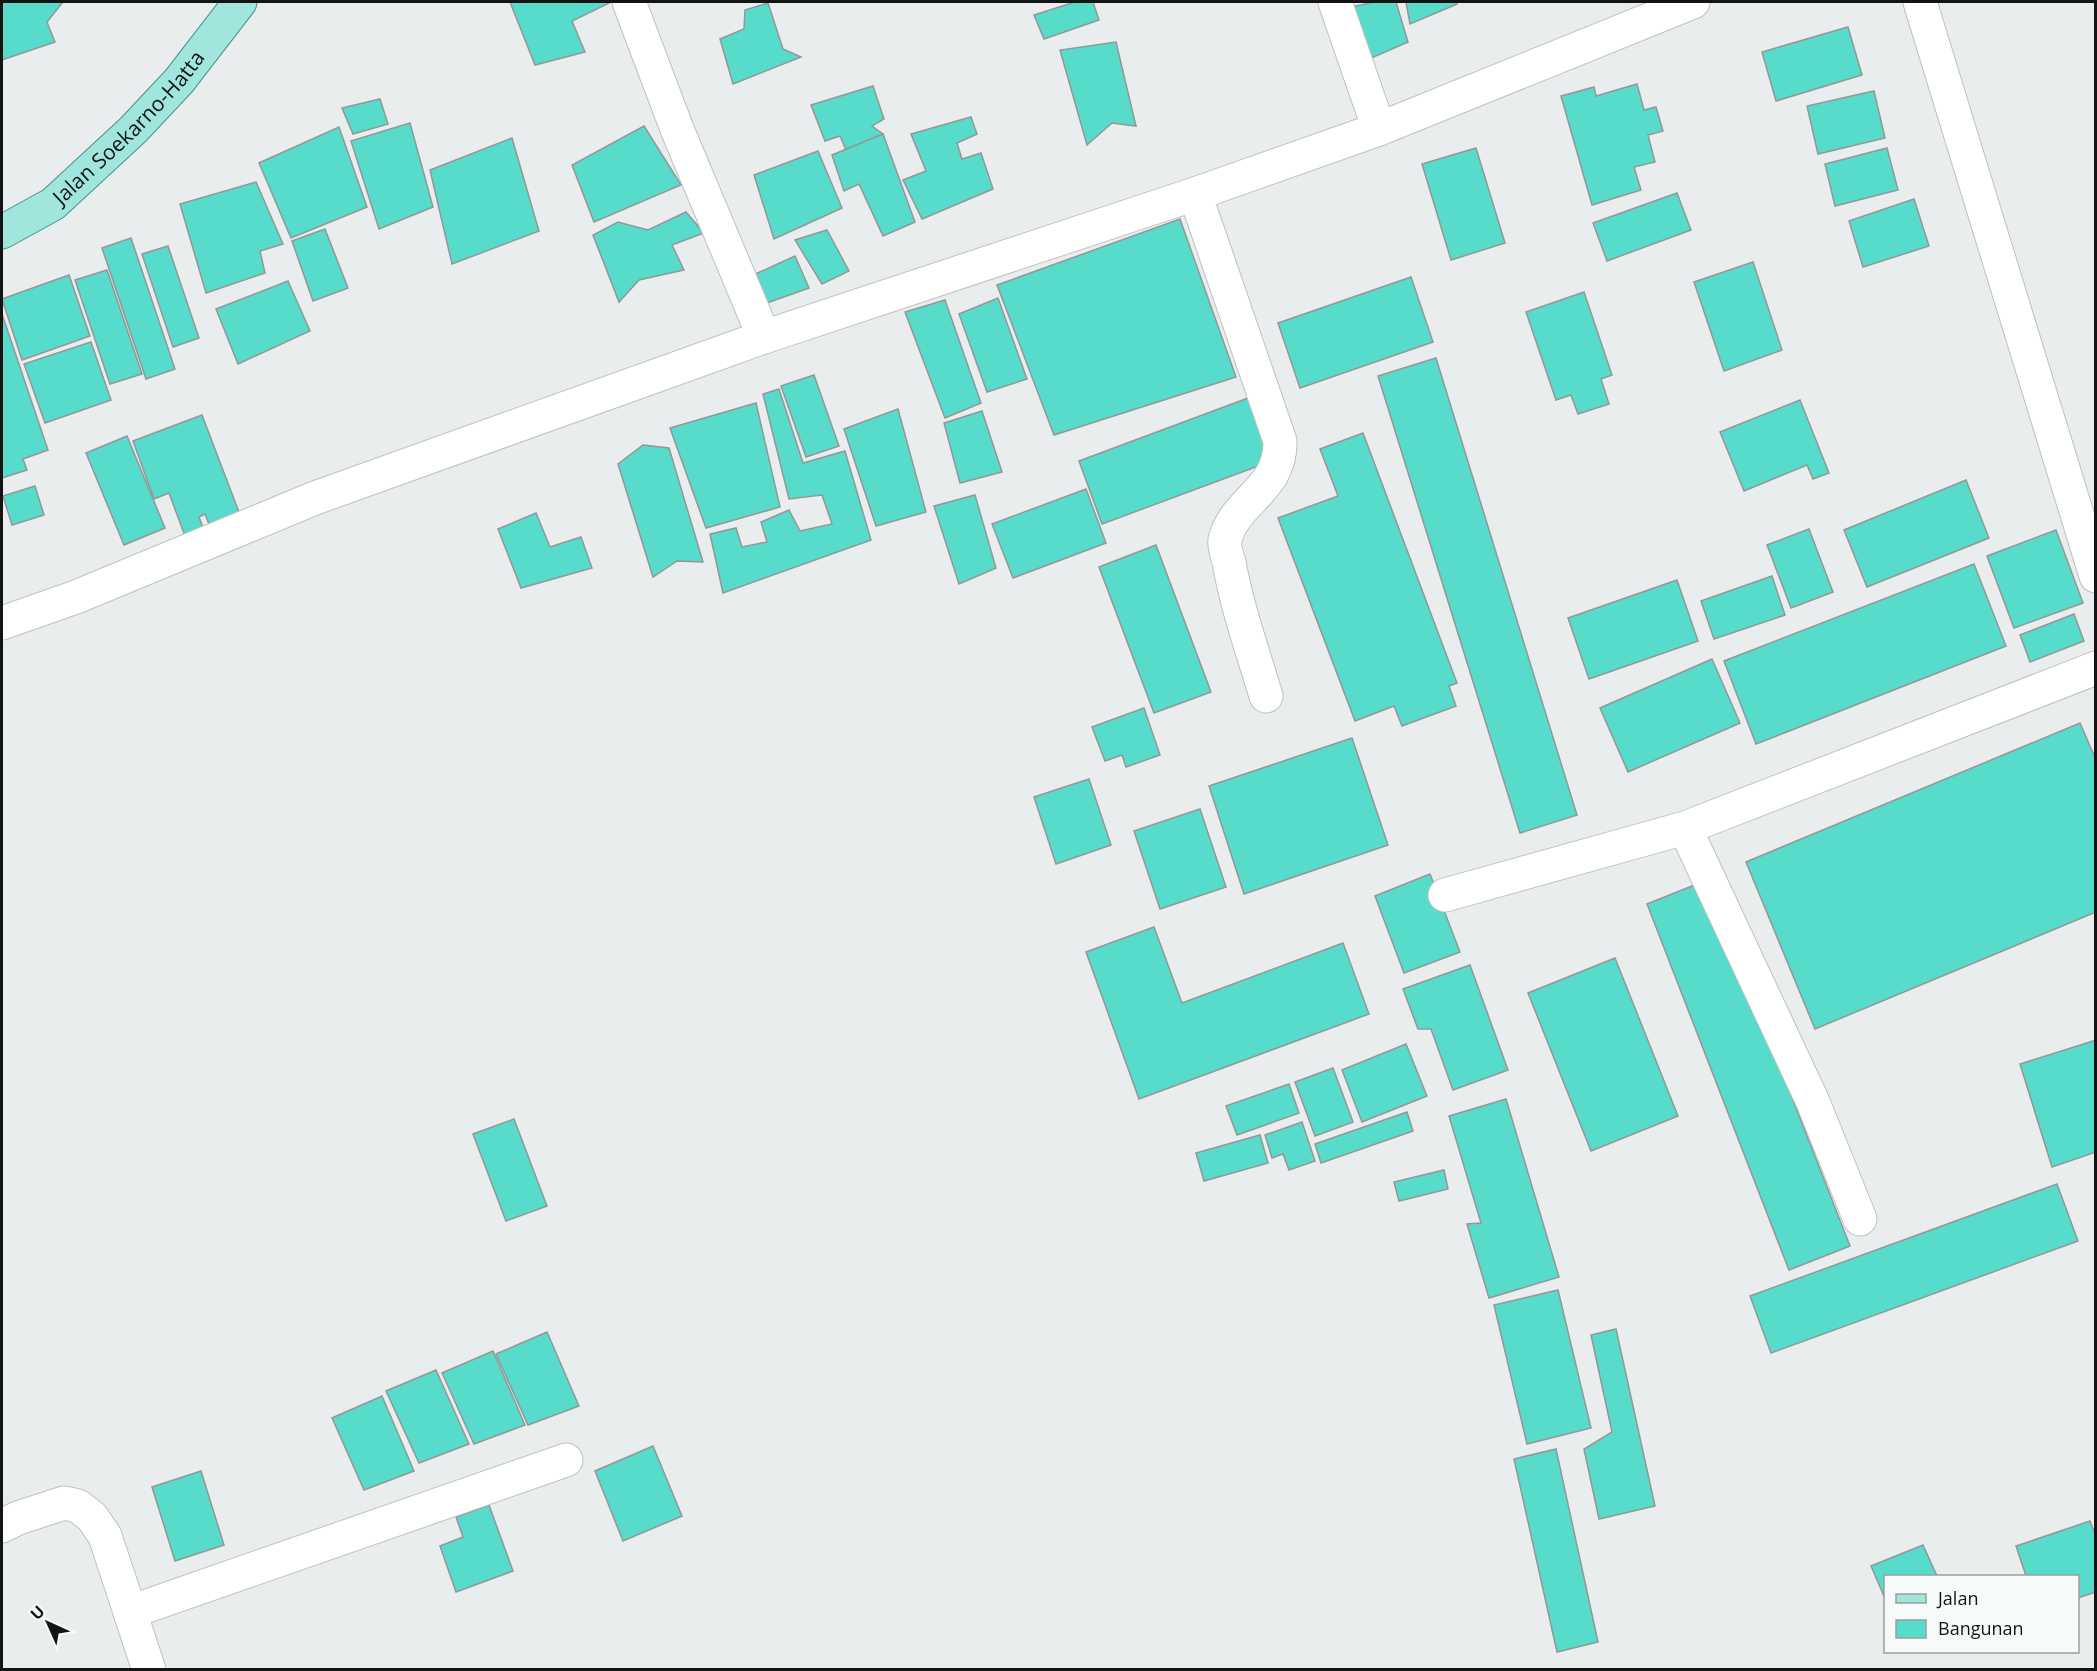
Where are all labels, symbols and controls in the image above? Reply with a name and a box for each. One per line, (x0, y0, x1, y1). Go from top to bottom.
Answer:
street label: Jalan Soekarno-Hatta (45, 44, 210, 212)
legend (1884, 1575, 2079, 1653)
text: Jalan (1936, 1586, 1978, 1610)
north arrow (18, 1593, 78, 1653)
text: U (25, 1600, 49, 1624)
text: Bangunan (1938, 1616, 2024, 1640)

